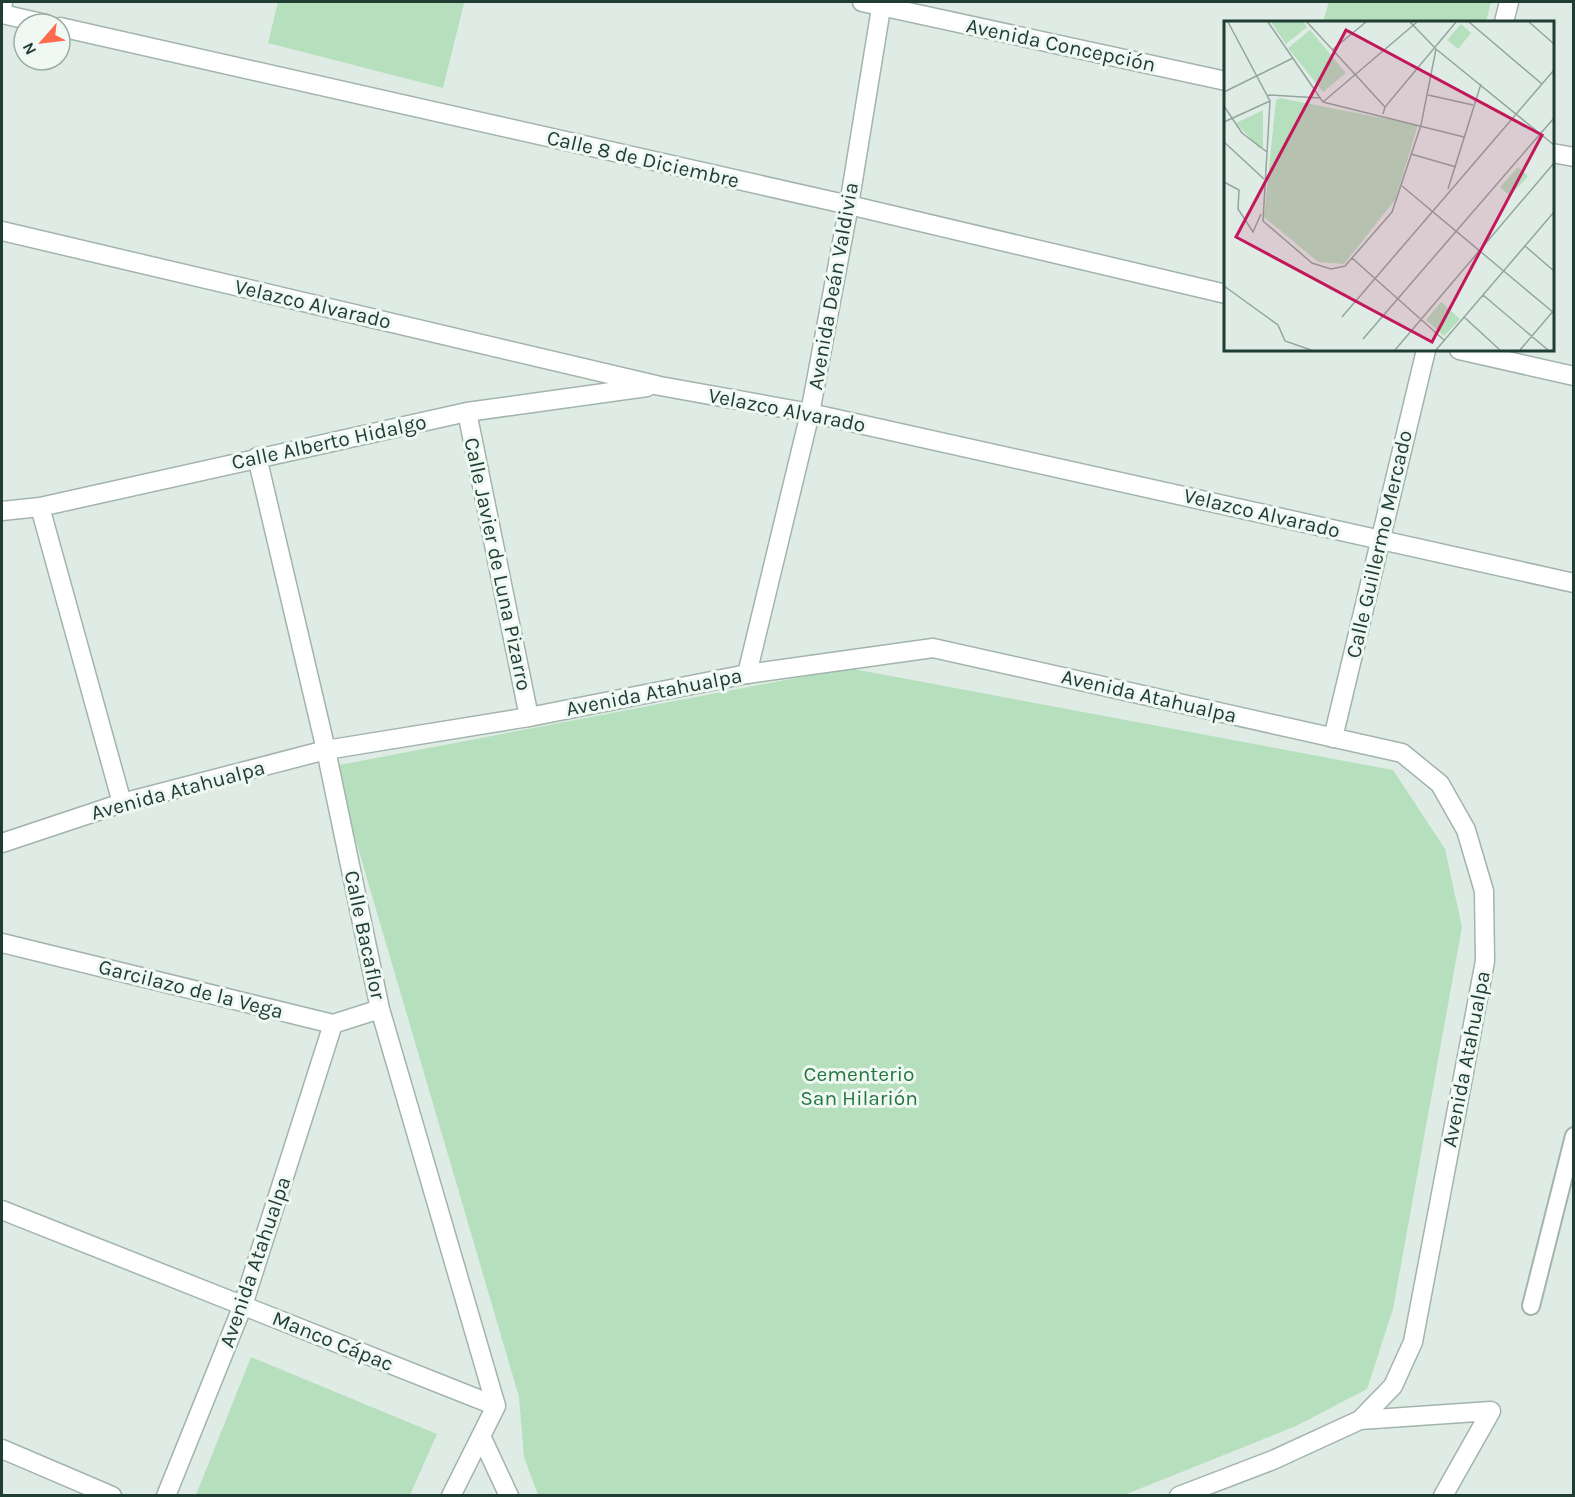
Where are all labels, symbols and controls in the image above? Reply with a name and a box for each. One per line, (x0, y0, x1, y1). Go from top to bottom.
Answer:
north arrow (12, 12, 72, 72)
street label: Avenida Concepción (964, 13, 1158, 77)
inset map (1224, 21, 1554, 351)
text: N (18, 39, 40, 58)
street label: Calle 8 de Diciembre (545, 125, 741, 193)
street label: Avenida Deán Valdivia (803, 180, 863, 392)
street label: Velazco Alvarado (232, 274, 394, 334)
street label: Velazco Alvarado (706, 383, 868, 437)
street label: Calle Alberto Hidalgo (229, 410, 429, 474)
street label: Calle Guillermo Mercado (1341, 428, 1417, 660)
street label: Calle Javier de Luna Pizarro (459, 435, 537, 693)
street label: Velazco Alvarado (1181, 483, 1343, 543)
street label: Avenida Atahualpa (564, 663, 744, 721)
street label: Avenida Atahualpa (1059, 664, 1239, 728)
street label: Avenida Atahualpa (88, 755, 268, 825)
street label: Calle Bacaflor (340, 868, 390, 1002)
street label: Garcilazo de la Vega (96, 954, 286, 1024)
street label: Avenida Atahualpa (1437, 969, 1495, 1149)
park label: Cementerio San Hilarión (800, 1062, 918, 1110)
street label: Avenida Atahualpa (215, 1173, 295, 1351)
street label: Manco Cápac (269, 1306, 397, 1376)

